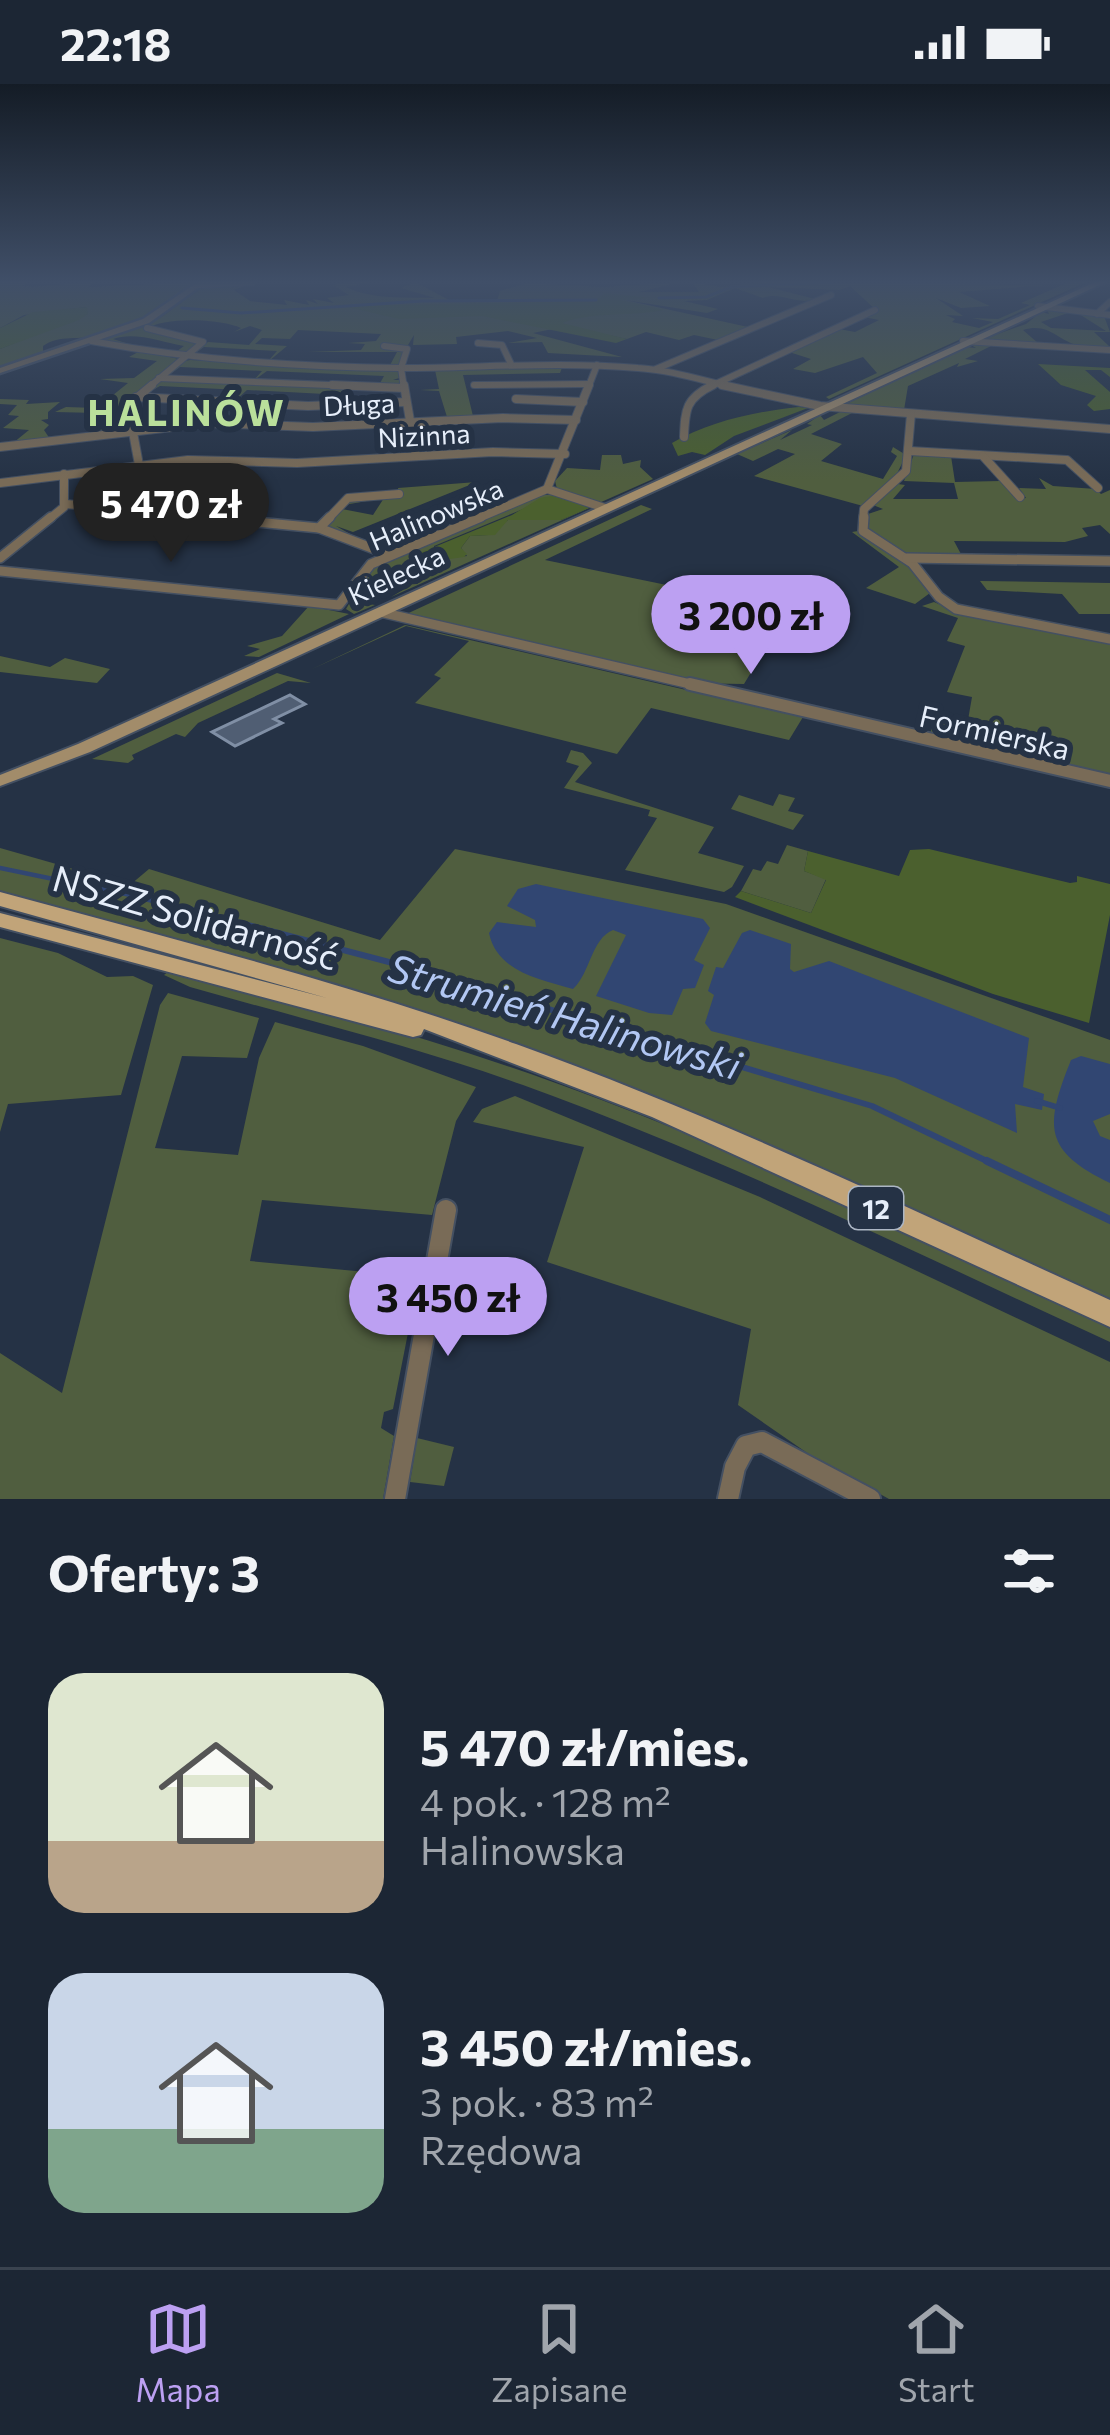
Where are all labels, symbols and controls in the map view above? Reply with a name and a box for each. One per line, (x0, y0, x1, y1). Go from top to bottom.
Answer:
text: 22:18 (60, 15, 171, 70)
street label: Długa (322, 386, 396, 422)
district label: HALINÓW (87, 389, 287, 433)
street label: Nizinna (377, 416, 471, 454)
pin: 5 470 zł (47, 463, 295, 565)
street label: Halinowska (364, 471, 508, 557)
text: 5 470 zł (100, 478, 242, 526)
street label: Kielecka (343, 538, 449, 612)
pin: 3 200 zł (627, 575, 875, 677)
text: 3 200 zł (678, 590, 824, 638)
street label: Formierska (916, 696, 1074, 766)
street label: NSZZ Solidarność (48, 854, 344, 978)
water label: Strumień Halinowski (383, 942, 749, 1089)
road number: 12 (849, 1187, 903, 1229)
pin: 3 450 zł (324, 1257, 572, 1359)
text: 3 450 zł (376, 1272, 520, 1320)
icon: filters (996, 1538, 1062, 1604)
text: Oferty: 3 (48, 1540, 260, 1603)
text: 5 470 zł/mies. (420, 1714, 750, 1777)
icon: home (144, 1721, 288, 1865)
text: 4 pok. · 128 m² (420, 1777, 671, 1825)
text: Halinowska (420, 1825, 625, 1873)
text: 3 450 zł/mies. (420, 2014, 753, 2077)
icon: home (144, 2021, 288, 2165)
text: 3 pok. · 83 m² (420, 2077, 654, 2125)
text: Rzędowa (420, 2125, 582, 2173)
tab: Mapa (135, 2296, 221, 2409)
tab: Zapisane (491, 2296, 627, 2409)
tab: Start (898, 2296, 975, 2409)

